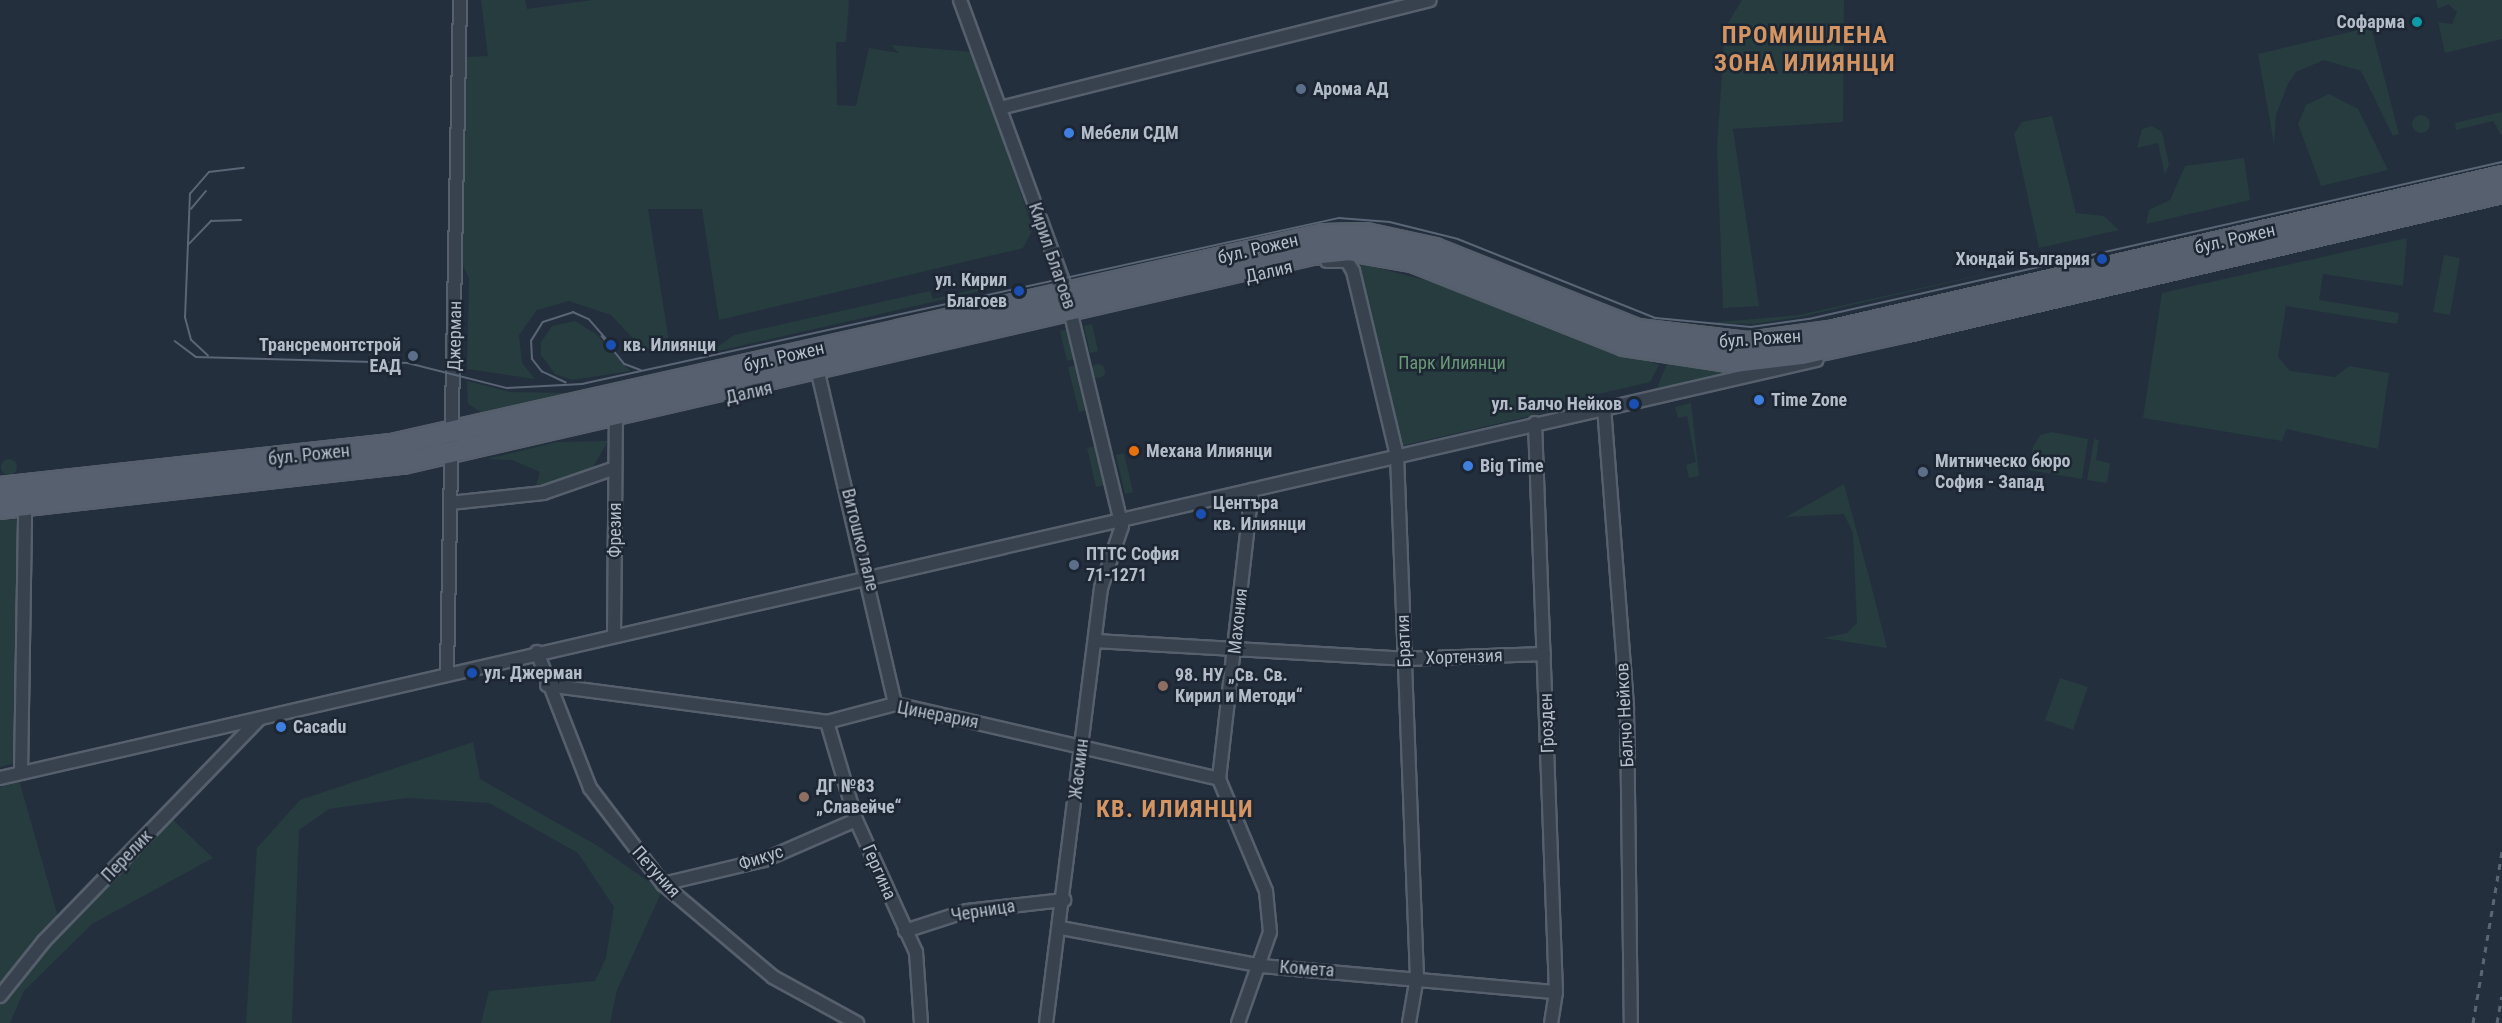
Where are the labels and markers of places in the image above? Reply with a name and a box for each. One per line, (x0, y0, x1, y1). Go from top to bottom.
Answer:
place label: Софарма (2337, 11, 2405, 33)
marker: Софарма (2410, 15, 2424, 29)
place label: Арома АД (1313, 78, 1388, 100)
marker: Арома АД (1294, 82, 1308, 96)
place label: Мебели СДМ (1081, 122, 1179, 144)
marker: Мебели СДМ (1062, 126, 1076, 140)
place label: Хюндай България (1955, 248, 2090, 270)
marker: Хюндай България (2095, 252, 2109, 266)
place label: ул. Кирил Благоев (935, 270, 1007, 312)
marker: ул. Кирил Благоев (1012, 284, 1026, 298)
place label: кв. Илиянци (623, 334, 716, 356)
place label: Трансремонтстрой ЕАД (259, 335, 401, 378)
marker: кв. Илиянци (604, 338, 618, 352)
marker: Трансремонтстрой ЕАД (406, 349, 420, 363)
place label: Time Zone (1771, 389, 1847, 411)
place label: ул. Балчо Нейков (1492, 393, 1622, 415)
marker: Time Zone (1752, 393, 1766, 407)
marker: ул. Балчо Нейков (1627, 397, 1641, 411)
place label: Механа Илиянци (1146, 440, 1272, 462)
marker: Механа Илиянци (1127, 444, 1141, 458)
place label: Митническо бюро София - Запад (1935, 451, 2071, 494)
place label: Big Time (1480, 455, 1544, 477)
marker: Big Time (1461, 459, 1475, 473)
marker: Митническо бюро София - Запад (1916, 465, 1930, 479)
place label: Центъра кв. Илиянци (1213, 493, 1306, 536)
marker: Центъра кв. Илиянци (1194, 507, 1208, 521)
place label: ПТТС София 71-1271 (1086, 544, 1179, 586)
marker: ПТТС София 71-1271 (1067, 558, 1081, 572)
place label: ул. Джерман (484, 662, 582, 684)
place label: 98. НУ „Св. Св. Кирил и Методи“ (1175, 665, 1303, 708)
marker: ул. Джерман (465, 666, 479, 680)
marker: 98. НУ „Св. Св. Кирил и Методи“ (1156, 679, 1170, 693)
place label: Cacadu (293, 716, 346, 738)
marker: Cacadu (274, 720, 288, 734)
place label: ДГ №83 „Славейче“ (816, 776, 902, 818)
marker: ДГ №83 „Славейче“ (797, 790, 811, 804)

